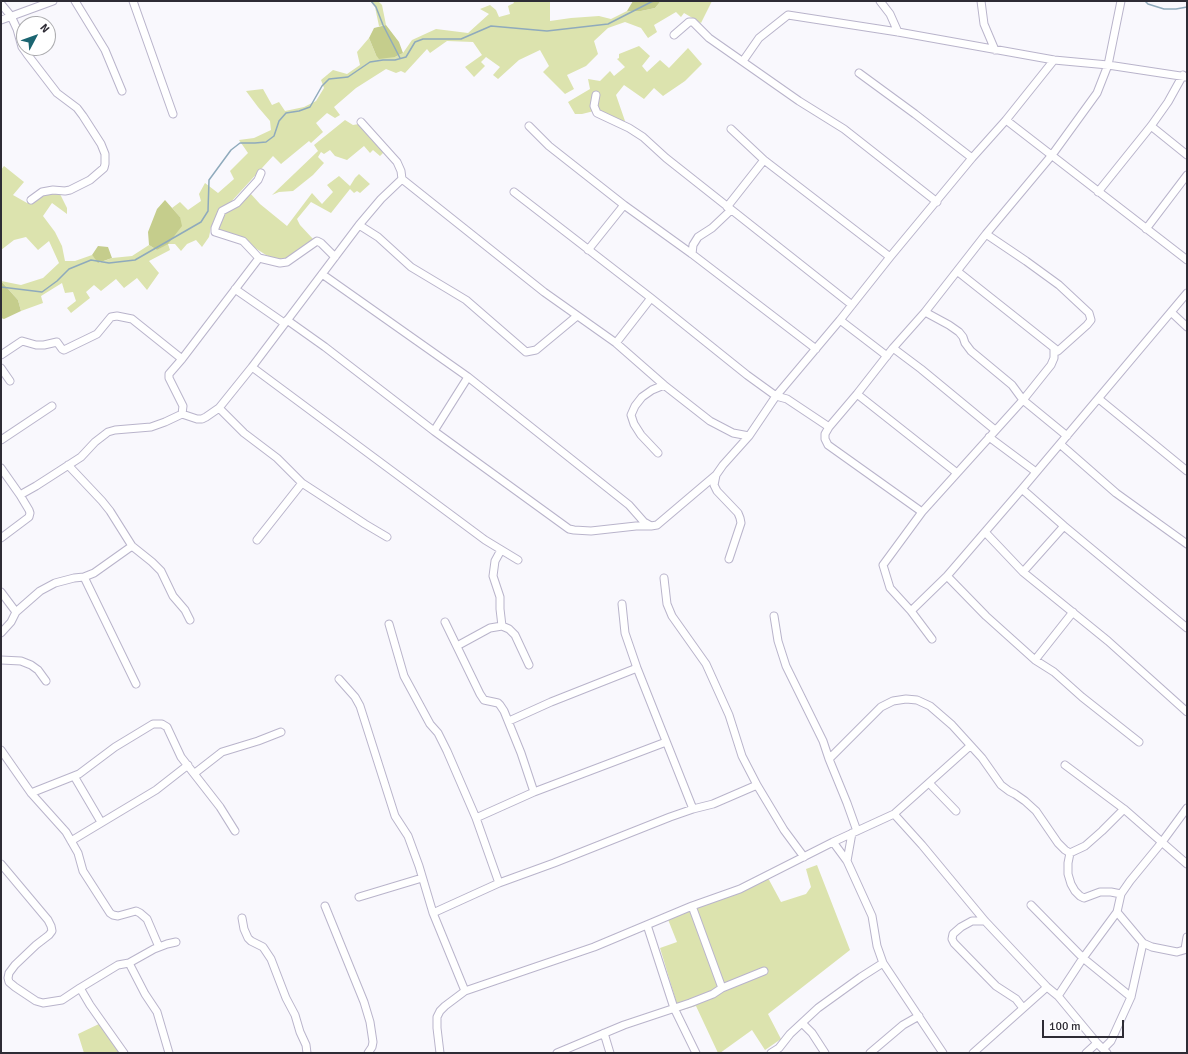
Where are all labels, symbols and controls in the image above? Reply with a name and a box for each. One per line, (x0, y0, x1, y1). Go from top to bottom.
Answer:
north arrow (16, 16, 56, 56)
text: N (37, 21, 52, 36)
scale bar (1044, 1012, 1126, 1038)
text: 100 m (1049, 1019, 1081, 1034)

